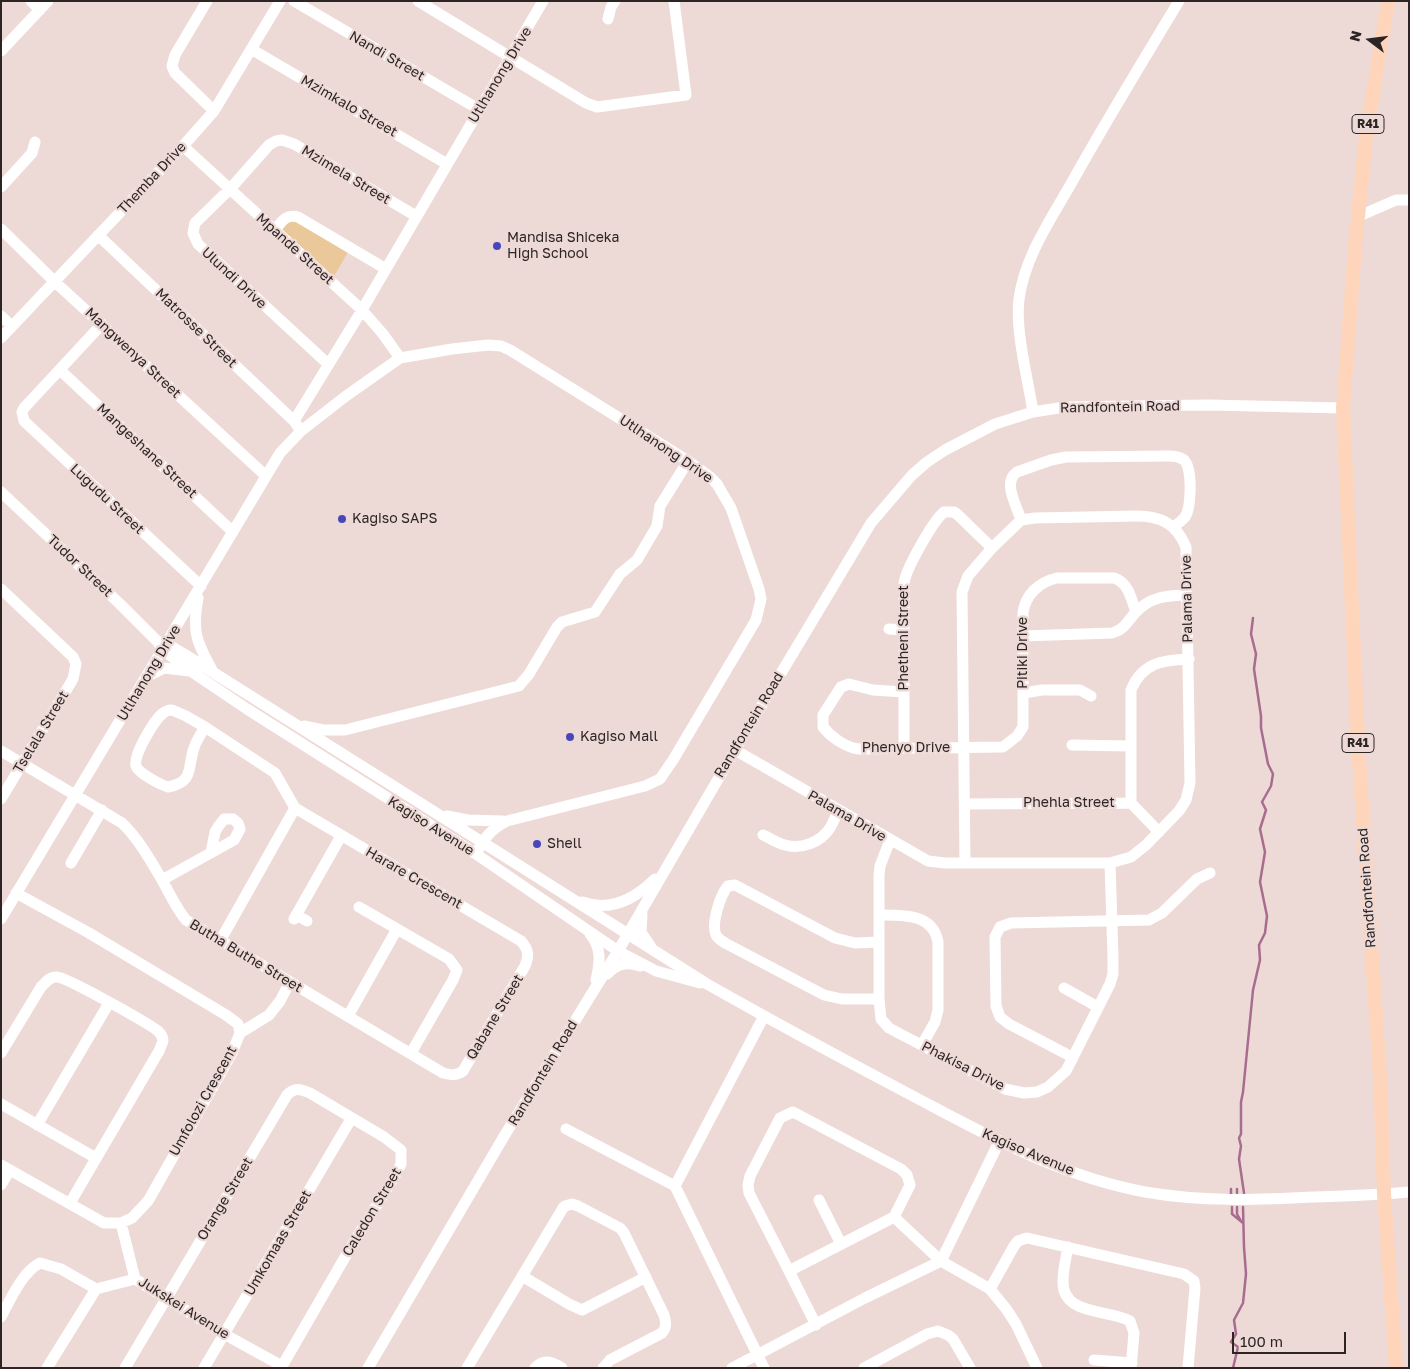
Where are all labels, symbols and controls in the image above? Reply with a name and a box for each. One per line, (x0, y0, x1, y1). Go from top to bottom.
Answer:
north arrow (1345, 15, 1395, 65)
street label: Utlhanong Drive (465, 24, 535, 126)
street label: Nandi Street (346, 28, 428, 84)
text: N (1345, 29, 1365, 43)
street label: Mzimkalo Street (298, 72, 400, 140)
road number: R41 (1352, 115, 1384, 134)
street label: Themba Drive (114, 138, 190, 218)
street label: Mzimela Street (298, 142, 394, 208)
street label: Mpande Street (253, 210, 337, 288)
place label: Mandisa Shiceka High School (507, 230, 620, 262)
marker: Mandisa Shiceka High School (491, 240, 503, 252)
street label: Ulundi Drive (198, 244, 270, 312)
street label: Matrosse Street (152, 285, 240, 371)
street label: Mangwenya Street (82, 304, 184, 402)
street label: Randfontein Road (1060, 398, 1180, 416)
street label: Mangeshane Street (93, 400, 201, 502)
street label: Utlhanong Drive (616, 411, 716, 487)
street label: Lugudu Street (66, 460, 148, 538)
place label: Kagiso SAPS (352, 511, 437, 527)
marker: Kagiso SAPS (336, 513, 348, 525)
street label: Tudor Street (44, 531, 116, 601)
street label: Palama Drive (1178, 555, 1196, 643)
street label: Phetheni Street (896, 585, 912, 691)
street label: Pitiki Drive (1015, 617, 1031, 689)
street label: Utlhanong Drive (114, 622, 184, 724)
street label: Randfontein Road (711, 669, 787, 781)
street label: Tselala Street (10, 688, 72, 776)
place label: Kagiso Mall (580, 729, 658, 745)
marker: Kagiso Mall (564, 731, 576, 743)
road number: R41 (1342, 734, 1374, 752)
street label: Phenyo Drive (862, 740, 950, 756)
street label: Palama Drive (805, 787, 889, 845)
street label: Kagiso Avenue (385, 793, 477, 859)
street label: Phehla Street (1023, 795, 1115, 811)
street label: Randfontein Road (1354, 827, 1380, 949)
place label: Shell (547, 836, 582, 852)
marker: Shell (531, 838, 543, 850)
street label: Harare Crescent (363, 843, 465, 913)
street label: Butha Buthe Street (187, 916, 305, 996)
street label: Qabane Street (463, 971, 527, 1063)
street label: Randfontein Road (505, 1017, 581, 1129)
street label: Phakisa Drive (919, 1038, 1007, 1094)
street label: Umfolozi Crescent (166, 1043, 240, 1159)
street label: Kagiso Avenue (979, 1125, 1077, 1179)
street label: Orange Street (194, 1154, 256, 1244)
street label: Caledon Street (339, 1165, 405, 1259)
street label: Umkomaas Street (241, 1187, 315, 1299)
street label: Jukskei Avenue (135, 1273, 233, 1343)
scale bar (1235, 1322, 1349, 1354)
text: 100 m (1240, 1332, 1283, 1350)

